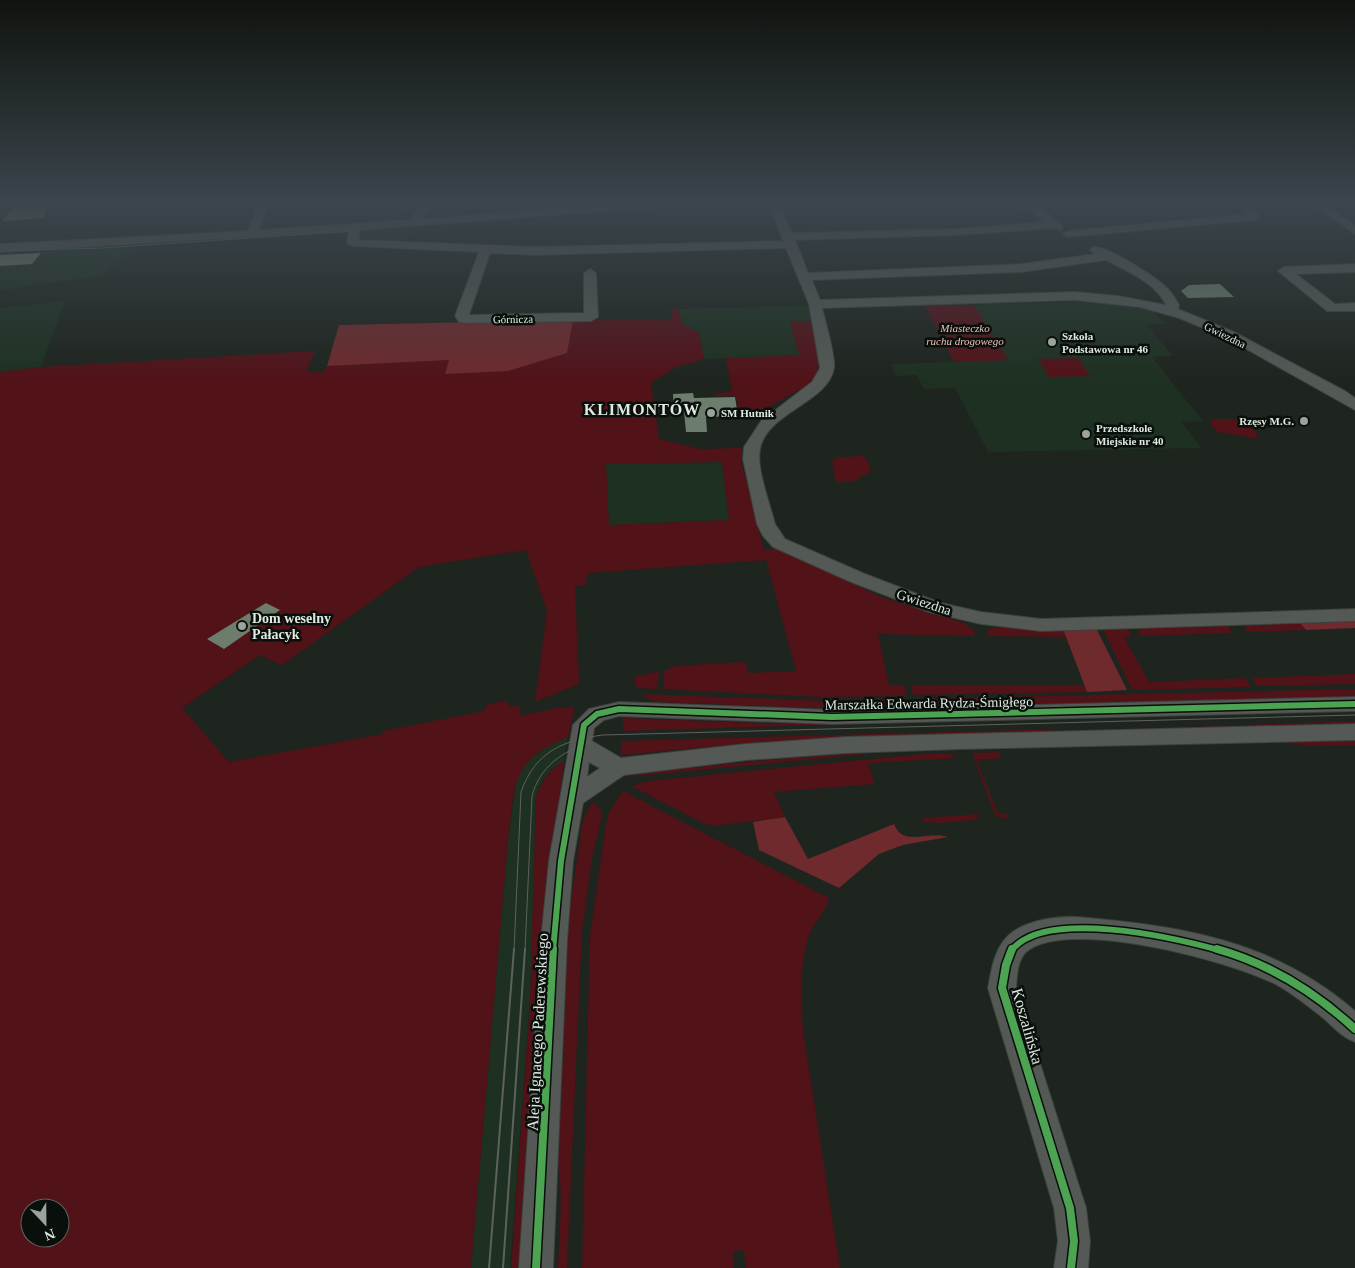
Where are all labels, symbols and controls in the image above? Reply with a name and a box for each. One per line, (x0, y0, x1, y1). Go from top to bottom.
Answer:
street label: Górnicza (493, 313, 533, 325)
street label: Gwiezdna (1202, 320, 1248, 350)
park label: Miasteczko ruchu drogowego (926, 322, 1004, 347)
place label: Szkoła Podstawowa nr 46 (1062, 330, 1148, 355)
marker: Szkoła Podstawowa nr 46 (1046, 336, 1058, 348)
district label: KLIMONTÓW (584, 400, 700, 418)
marker: SM Hutnik (705, 407, 717, 419)
place label: SM Hutnik (721, 407, 775, 419)
place label: Rzęsy M.G. (1239, 415, 1294, 427)
marker: Rzęsy M.G. (1298, 415, 1310, 427)
place label: Przedszkole Miejskie nr 40 (1096, 422, 1164, 447)
marker: Przedszkole Miejskie nr 40 (1080, 428, 1092, 440)
street label: Gwiezdna (895, 587, 954, 619)
place label: Dom weselny Pałacyk (252, 611, 331, 642)
marker: Dom weselny Pałacyk (236, 620, 248, 632)
street label: Marszałka Edwarda Rydza-Śmigłego (825, 693, 1033, 713)
street label: Aleja Ignacego Paderewskiego (524, 933, 552, 1131)
street label: Koszalińska (1009, 986, 1046, 1066)
north arrow (20, 1198, 70, 1248)
text: N (42, 1226, 57, 1243)

